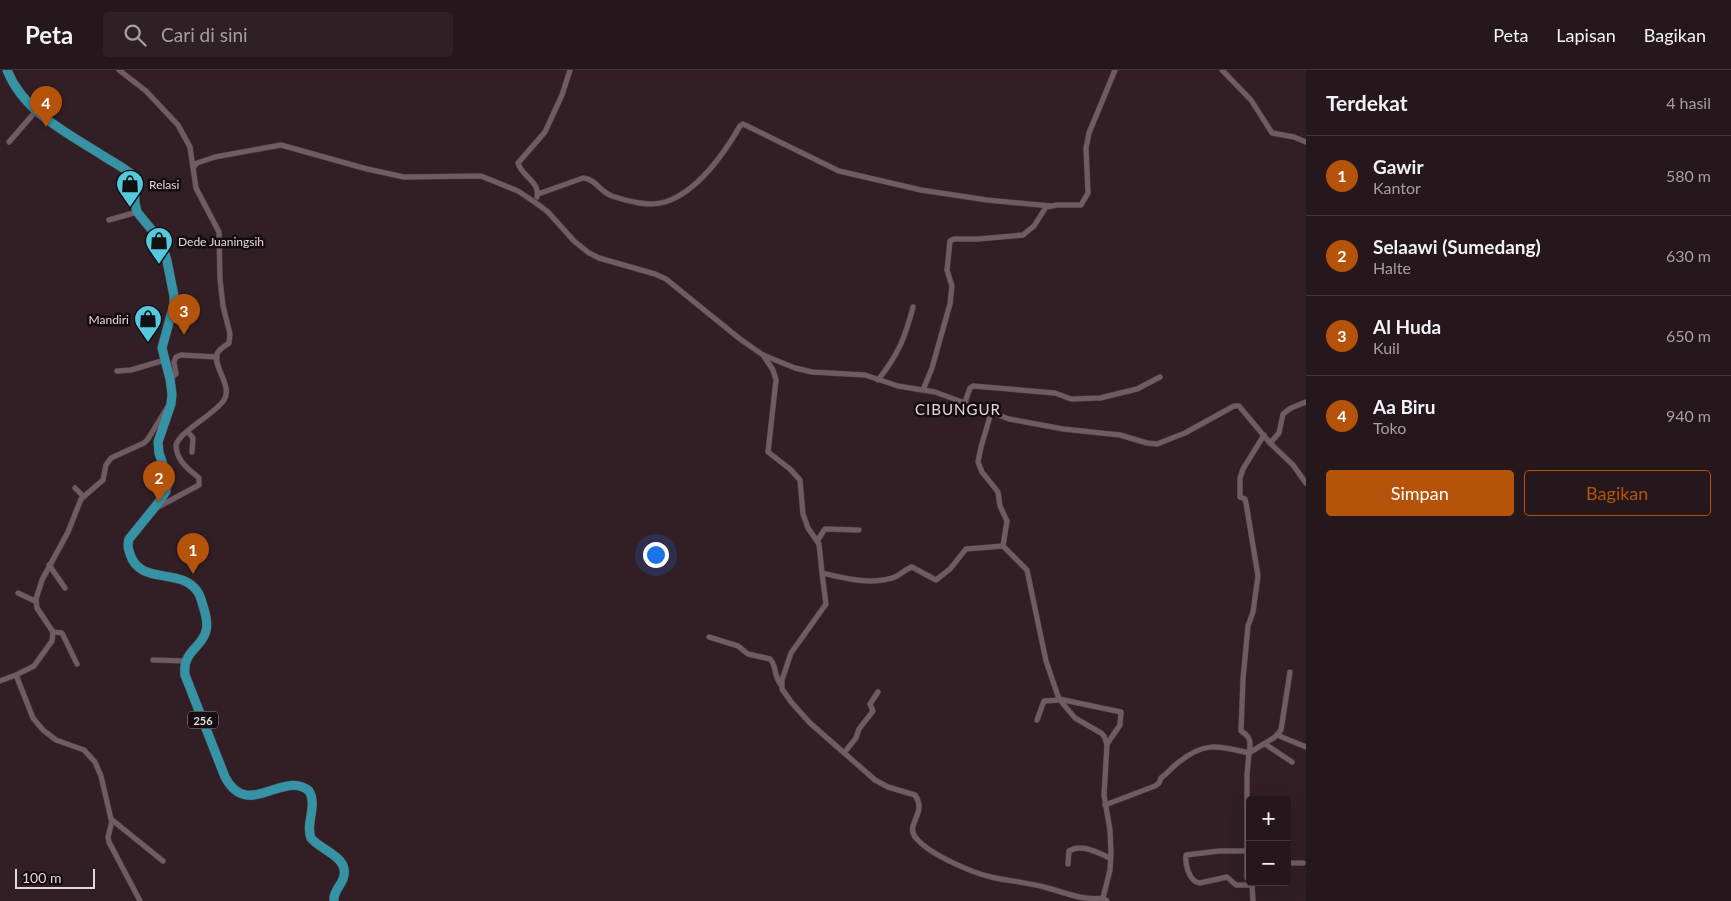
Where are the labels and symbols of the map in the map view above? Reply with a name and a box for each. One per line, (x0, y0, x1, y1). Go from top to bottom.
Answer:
pin: 4 (30, 86, 62, 127)
shop icon: Relasi (115, 169, 145, 208)
place label: Relasi (149, 177, 179, 192)
shop icon: Dede Juaningsih (144, 226, 174, 265)
place label: Dede Juaningsih (178, 234, 264, 249)
pin: 3 (168, 294, 200, 335)
shop icon: Mandiri (133, 304, 163, 343)
place label: Mandiri (89, 312, 129, 327)
district label: CIBUNGUR (915, 400, 1001, 418)
pin: 2 (143, 461, 175, 502)
pin: 1 (177, 533, 209, 574)
your location (643, 542, 669, 568)
road number: 256 (188, 712, 218, 728)
scale bar (15, 866, 95, 889)

